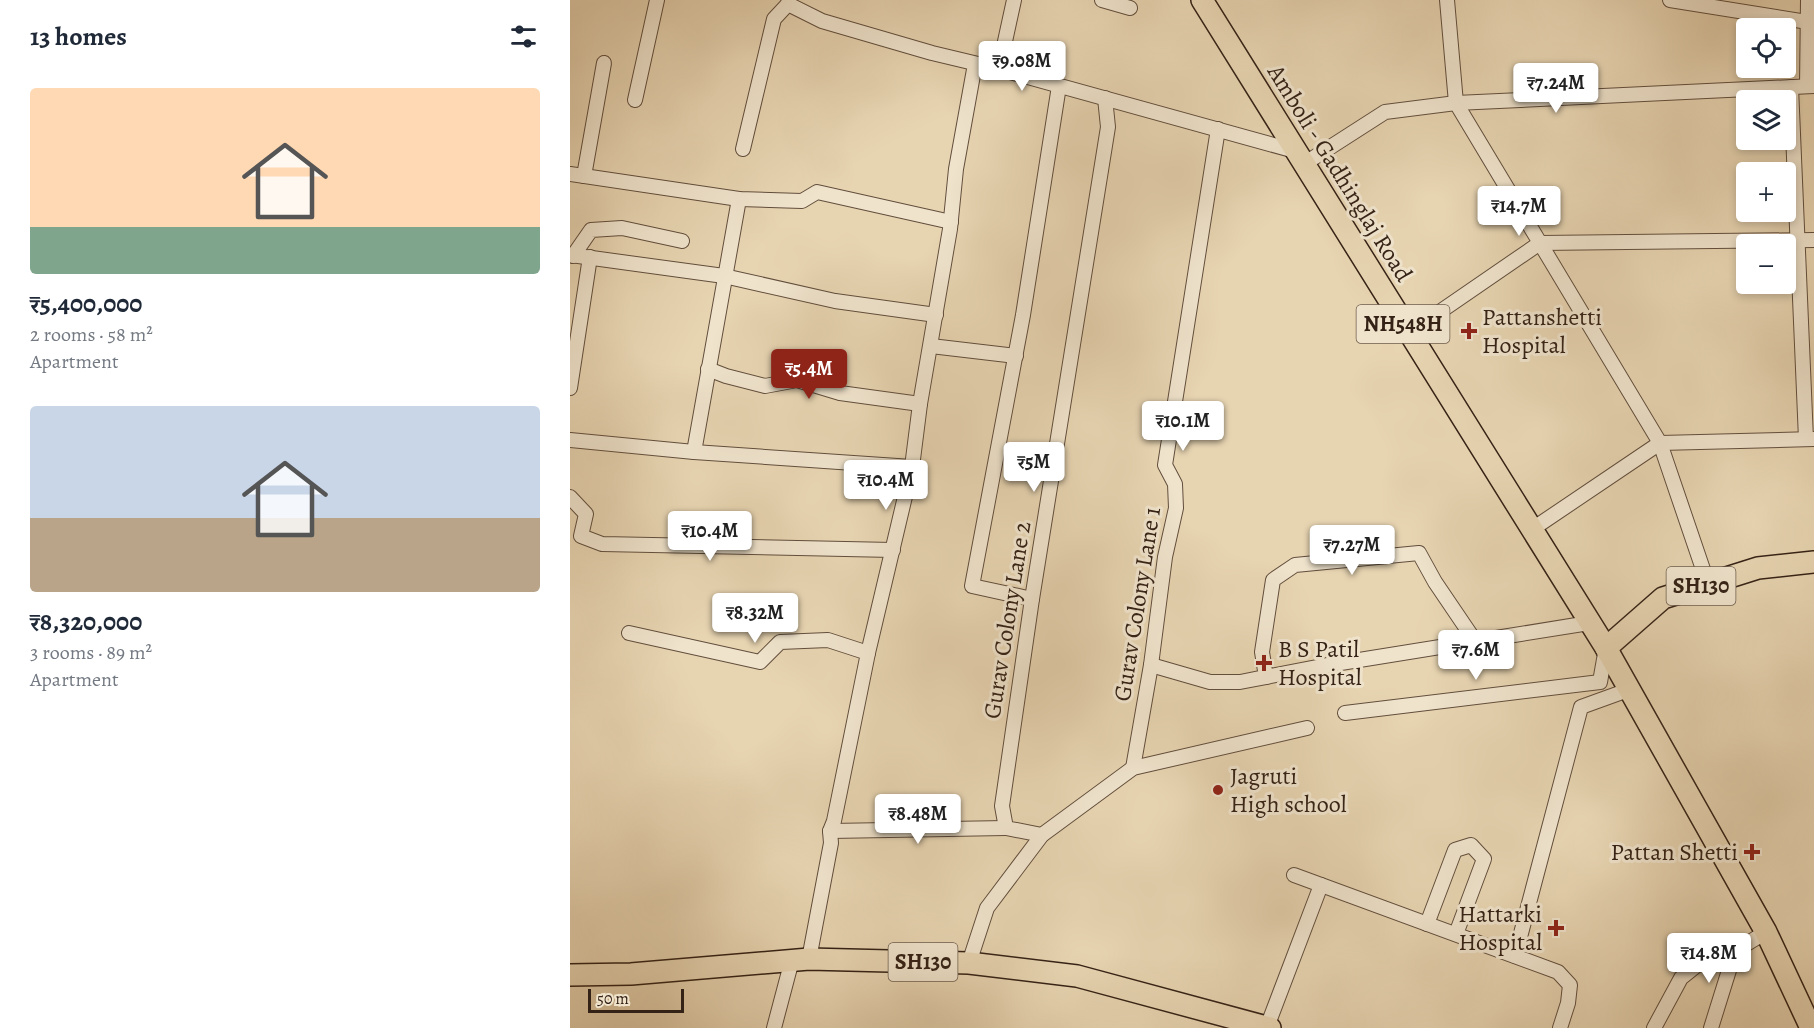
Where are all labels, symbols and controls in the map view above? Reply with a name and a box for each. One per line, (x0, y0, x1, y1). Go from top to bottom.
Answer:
map controls (1736, 18, 1796, 294)
button: locate (1736, 18, 1796, 78)
text: 13 homes (30, 19, 127, 54)
icon: filters (507, 20, 540, 53)
pin: ₹9.08M (973, 41, 1071, 92)
text: ₹9.08M (993, 47, 1051, 74)
street label: Amboli - Gadhinglaj Road (1260, 58, 1420, 288)
pin: ₹7.24M (1507, 63, 1605, 114)
text: ₹7.24M (1527, 69, 1585, 96)
button: layers (1736, 90, 1796, 150)
icon: home (231, 127, 339, 235)
button: + (1736, 162, 1796, 222)
pin: ₹14.7M (1470, 186, 1568, 237)
text: ₹14.7M (1492, 192, 1546, 219)
button: − (1736, 234, 1796, 294)
text: ₹5,400,000 (30, 286, 142, 321)
place label: Pattanshetti Hospital (1482, 301, 1602, 361)
road number: NH548H (1356, 305, 1450, 343)
text: 2 rooms · 58 m² (30, 321, 153, 348)
marker: Pattanshetti Hospital (1460, 322, 1478, 340)
text: Apartment (30, 348, 119, 375)
pin: ₹5.4M (767, 349, 851, 400)
text: ₹5.4M (785, 355, 833, 382)
pin: ₹10.1M (1134, 401, 1232, 452)
text: ₹10.1M (1156, 407, 1210, 434)
pin: ₹5M (1005, 442, 1063, 493)
icon: home (231, 445, 339, 553)
text: ₹5M (1018, 448, 1050, 475)
pin: ₹10.4M (837, 460, 935, 511)
text: ₹10.4M (858, 466, 914, 493)
street label: Gurav Colony Lane 1 (1106, 505, 1168, 703)
pin: ₹10.4M (661, 511, 759, 562)
text: ₹10.4M (682, 517, 738, 544)
street label: Gurav Colony Lane 2 (976, 519, 1038, 721)
pin: ₹7.27M (1303, 525, 1401, 576)
text: ₹7.27M (1324, 531, 1380, 558)
road number: SH130 (1666, 567, 1736, 605)
pin: ₹8.32M (706, 593, 804, 644)
text: ₹8.32M (726, 599, 784, 626)
text: ₹8,320,000 (30, 604, 142, 639)
pin: ₹7.6M (1434, 630, 1518, 681)
place label: B S Patil Hospital (1278, 633, 1362, 693)
text: ₹7.6M (1452, 636, 1500, 663)
text: 3 rooms · 89 m² (30, 639, 152, 666)
marker: B S Patil Hospital (1255, 654, 1273, 672)
text: Apartment (30, 666, 119, 693)
place label: Jagruti High school (1230, 760, 1347, 820)
marker: Jagruti High school (1211, 783, 1225, 797)
pin: ₹8.48M (869, 794, 967, 845)
text: ₹8.48M (889, 800, 947, 827)
place label: Pattan Shetti (1610, 836, 1738, 868)
marker: Pattan Shetti (1743, 843, 1761, 861)
place label: Hattarki Hospital (1458, 898, 1542, 958)
marker: Hattarki Hospital (1547, 919, 1565, 937)
pin: ₹14.8M (1660, 933, 1758, 984)
text: ₹14.8M (1681, 939, 1737, 966)
road number: SH130 (888, 943, 958, 981)
scale bar (588, 986, 684, 1014)
text: 50 m (597, 988, 629, 1010)

